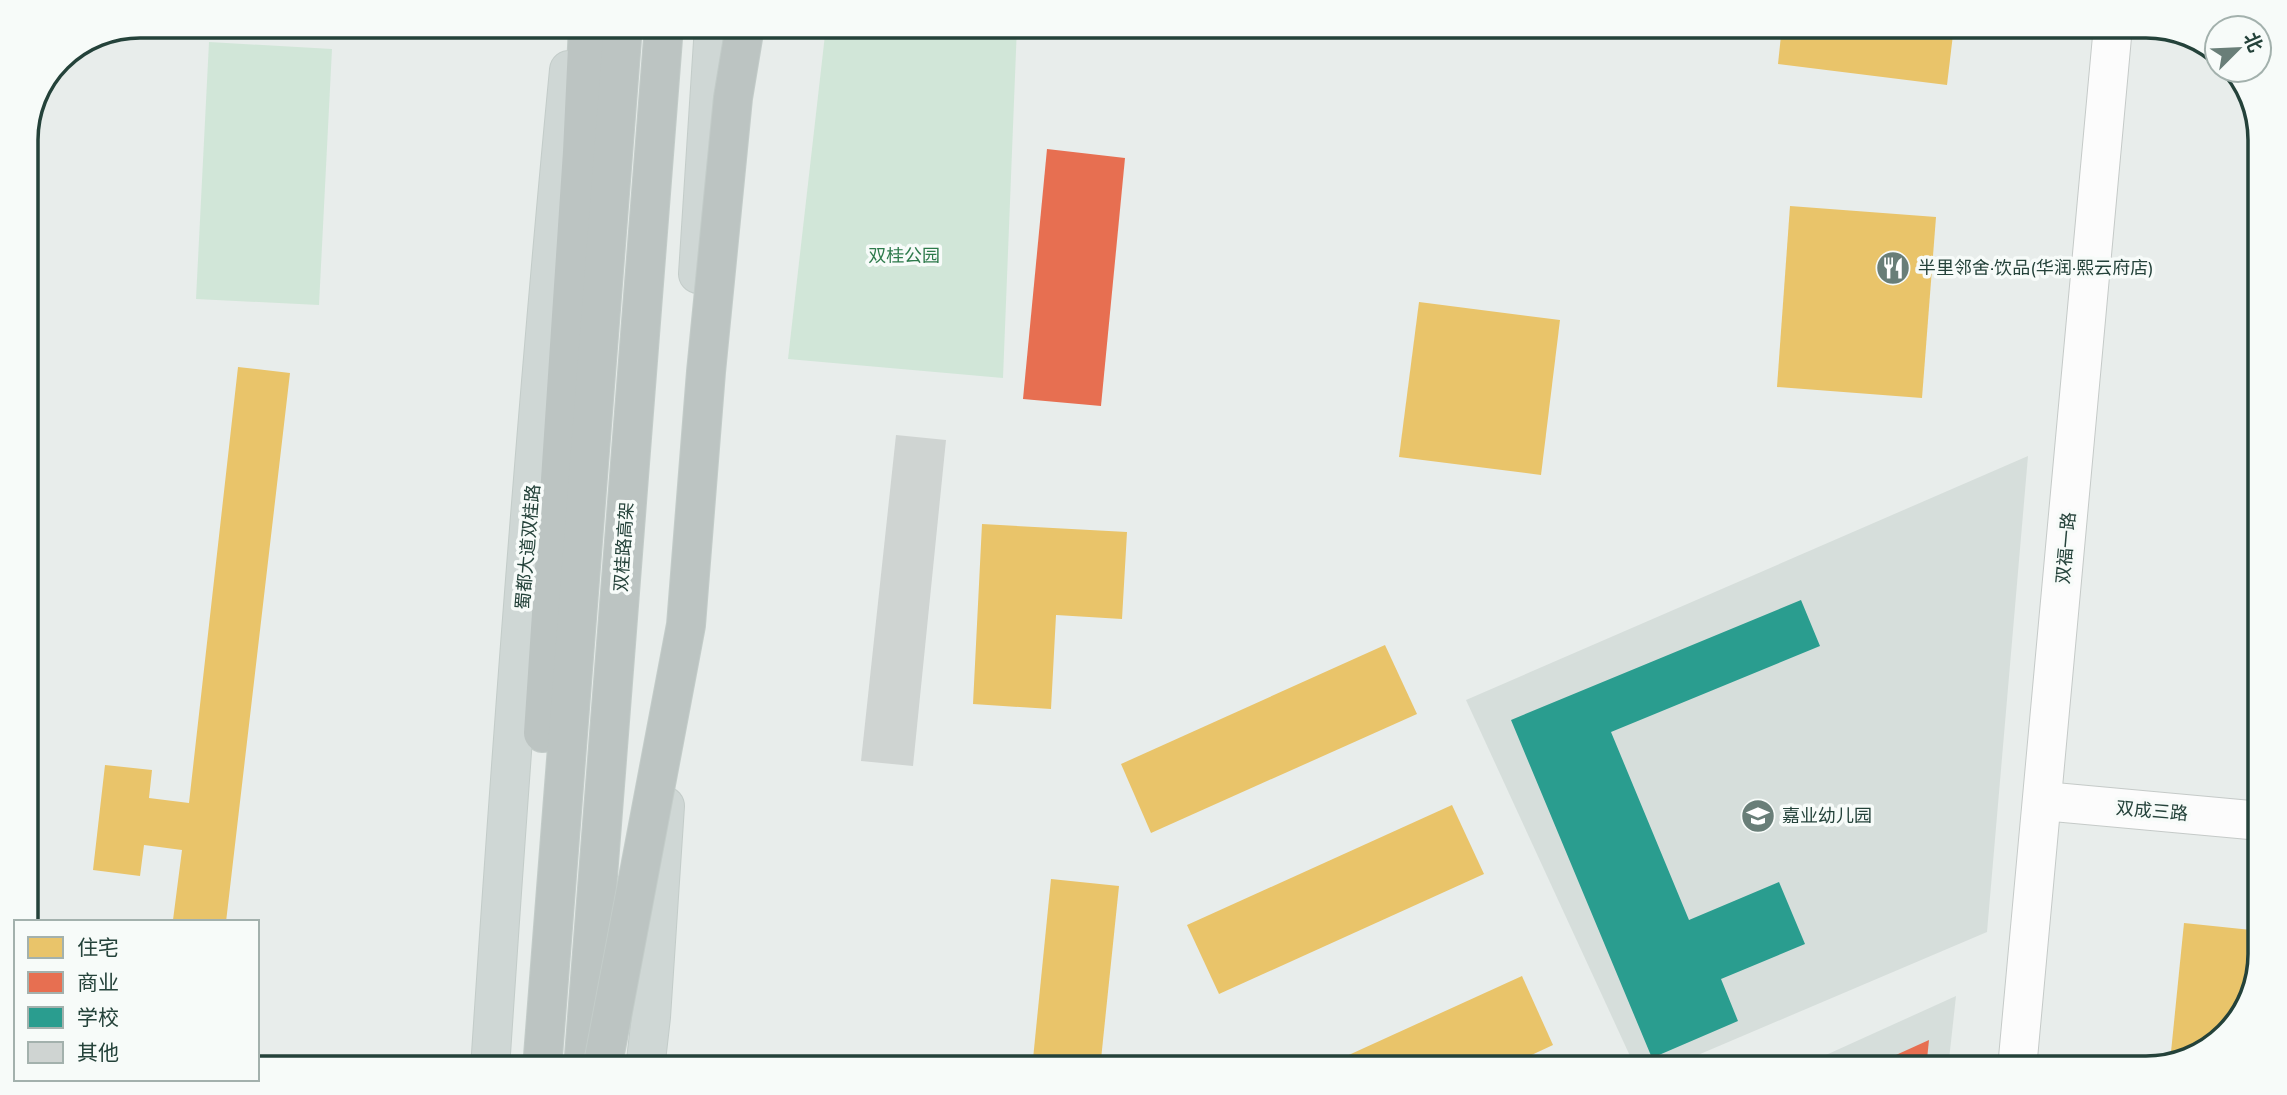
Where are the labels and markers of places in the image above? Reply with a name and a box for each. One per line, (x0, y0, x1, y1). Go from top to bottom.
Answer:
restaurant icon: 半里邻舍·饮品(华润·熙云府店) (1874, 249, 1912, 287)
place label: 半里邻舍·饮品(华润·熙云府店) (1918, 256, 2154, 279)
school or university icon: 嘉业幼儿园 (1739, 797, 1777, 835)
place label: 嘉业幼儿园 (1782, 804, 1872, 827)

